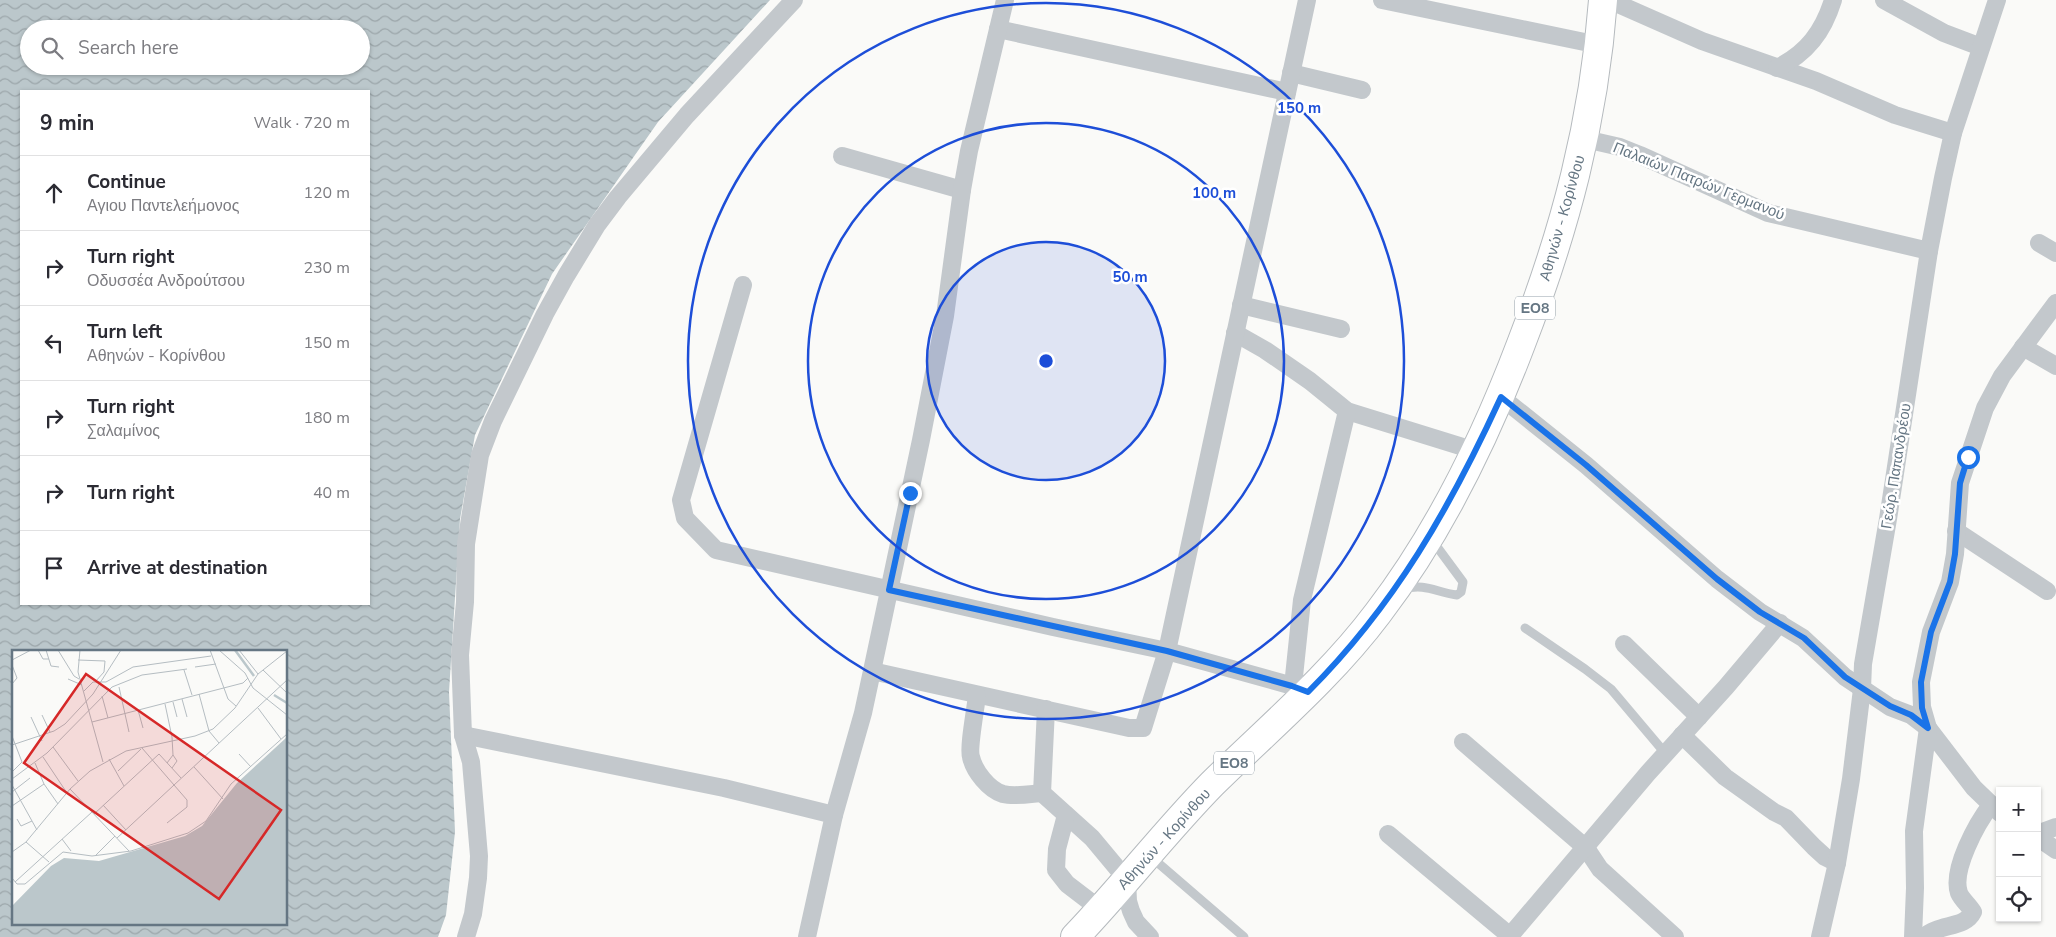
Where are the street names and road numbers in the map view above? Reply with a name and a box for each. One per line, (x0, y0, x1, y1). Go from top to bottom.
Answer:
street label: Παλαιών Πατρών Γερμανού (1610, 137, 1788, 225)
street label: Αθηνών - Κορίνθου (1534, 153, 1590, 283)
road number: ΕΟ8 (1515, 296, 1555, 320)
street label: Γεώρ. Παπανδρέου (1876, 402, 1916, 530)
road number: ΕΟ8 (1214, 751, 1254, 774)
street label: Αθηνών - Κορίνθου (1113, 784, 1215, 894)

